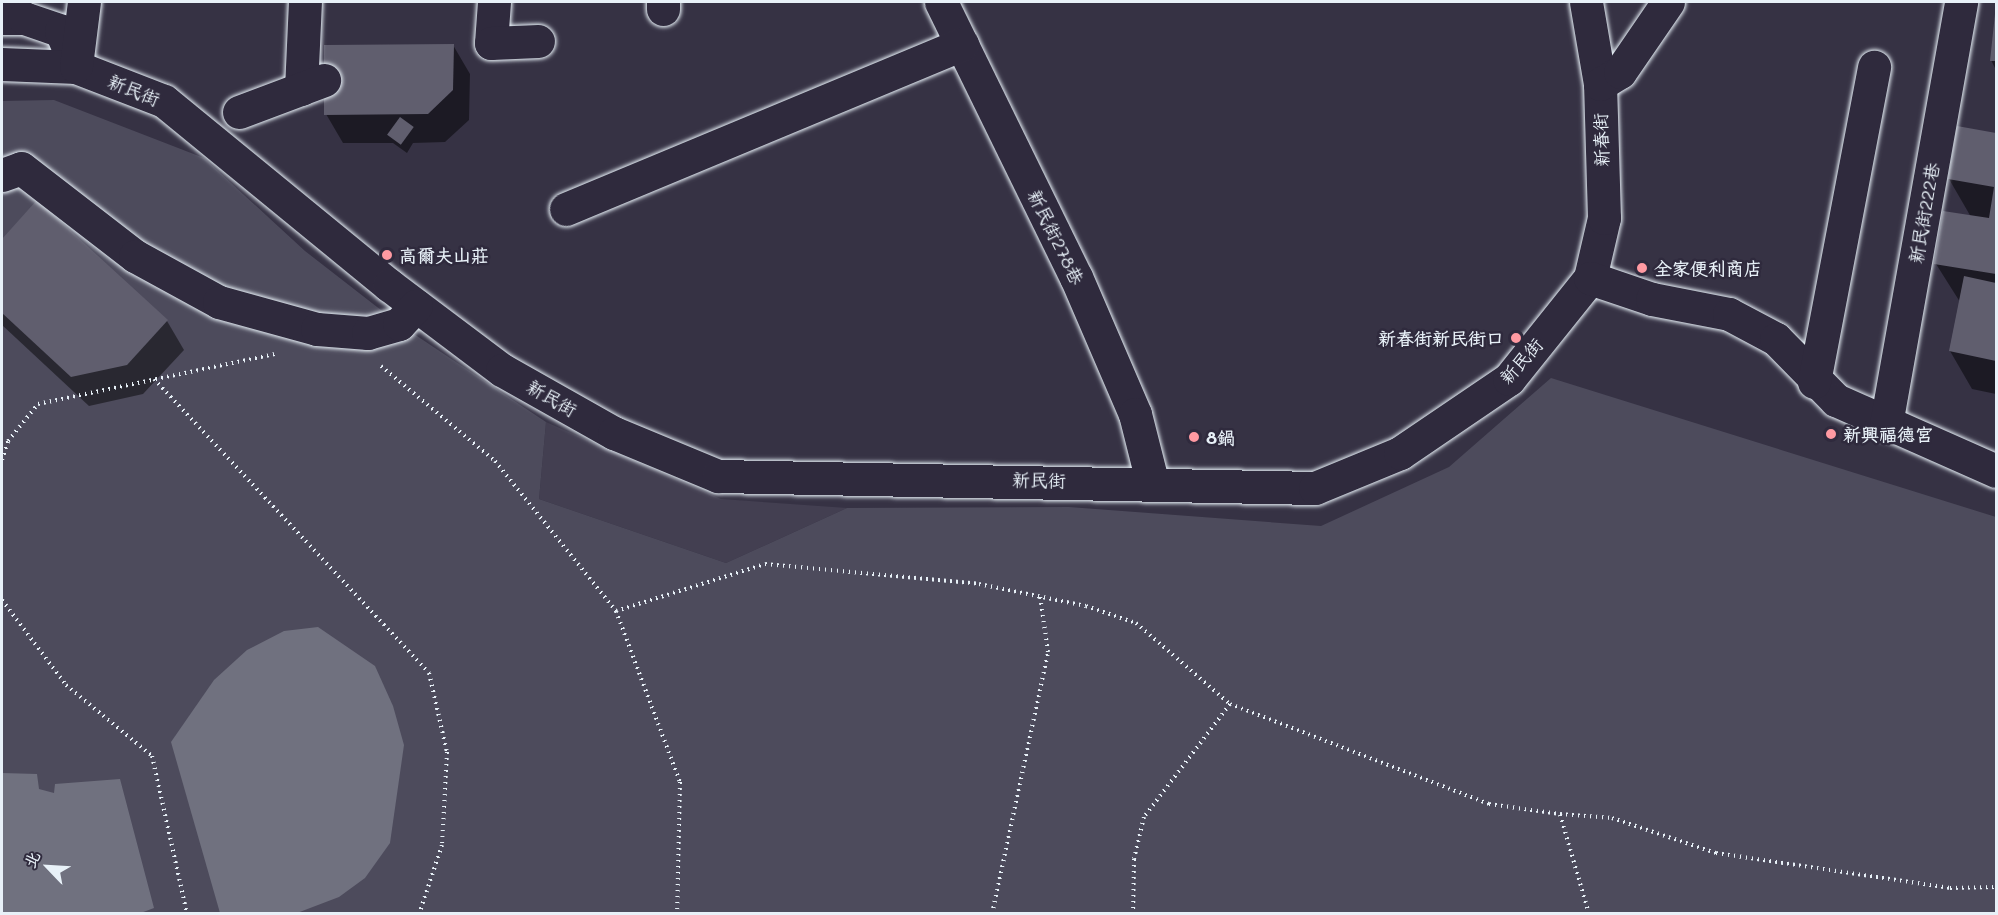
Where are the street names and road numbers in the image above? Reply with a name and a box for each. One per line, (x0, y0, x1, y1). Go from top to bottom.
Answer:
street label: 新民街 (105, 70, 163, 110)
street label: 新春街 (1589, 113, 1613, 167)
street label: 新民街222巷 (1905, 161, 1943, 265)
street label: 新民街278巷 (1024, 186, 1088, 288)
street label: 新民街 (1495, 334, 1547, 388)
street label: 新民街 (523, 375, 581, 421)
street label: 新民街 (1012, 469, 1066, 491)

